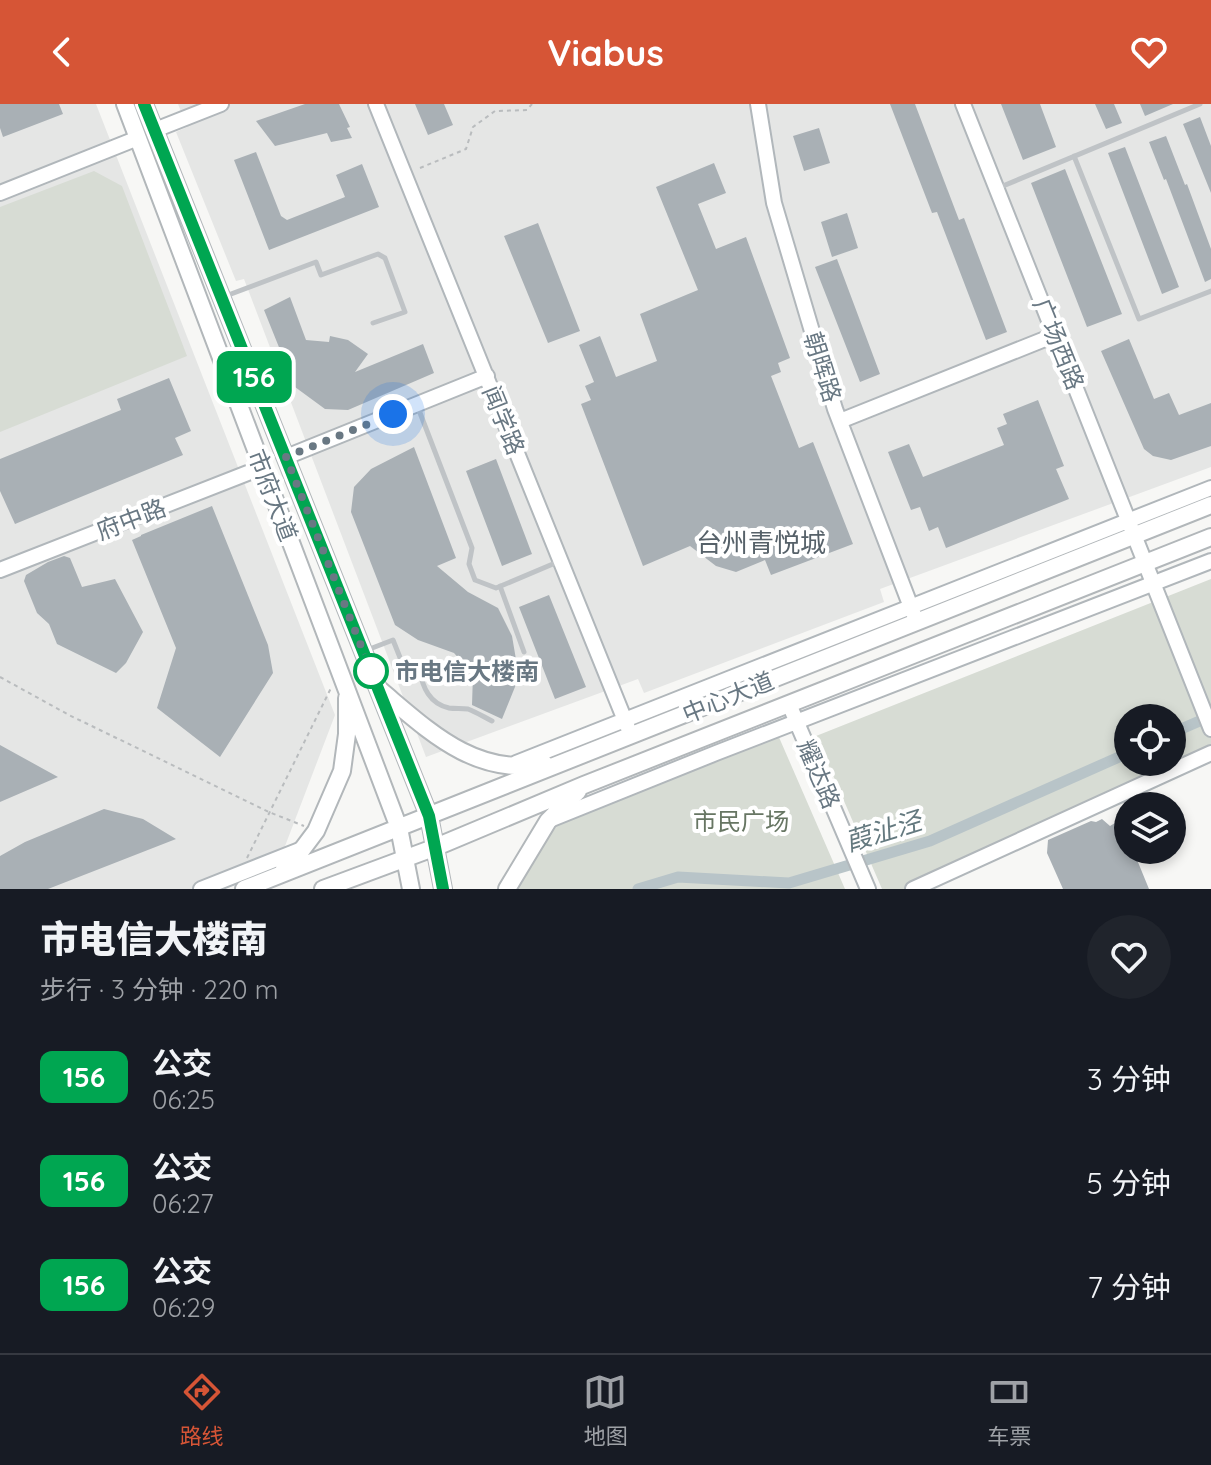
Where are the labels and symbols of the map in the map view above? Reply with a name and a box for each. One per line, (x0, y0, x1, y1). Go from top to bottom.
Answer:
street label: 广场西路 (1027, 294, 1091, 394)
street label: 朝晖路 (798, 328, 848, 406)
line badge: 156 (208, 351, 300, 403)
street label: 闻学路 (477, 381, 531, 459)
your location (373, 394, 413, 434)
street label: 市府大道 (242, 445, 304, 545)
street label: 府中路 (92, 492, 170, 546)
district label: 台州青悦城 (696, 526, 826, 559)
marker: 市电信大楼南 (354, 654, 388, 688)
place label: 市电信大楼南 (395, 656, 539, 686)
street label: 中心大道 (678, 665, 778, 729)
street label: 耀达路 (791, 735, 847, 813)
water label: 葭沚泾 (841, 803, 928, 858)
park label: 市民广场 (693, 806, 789, 836)

